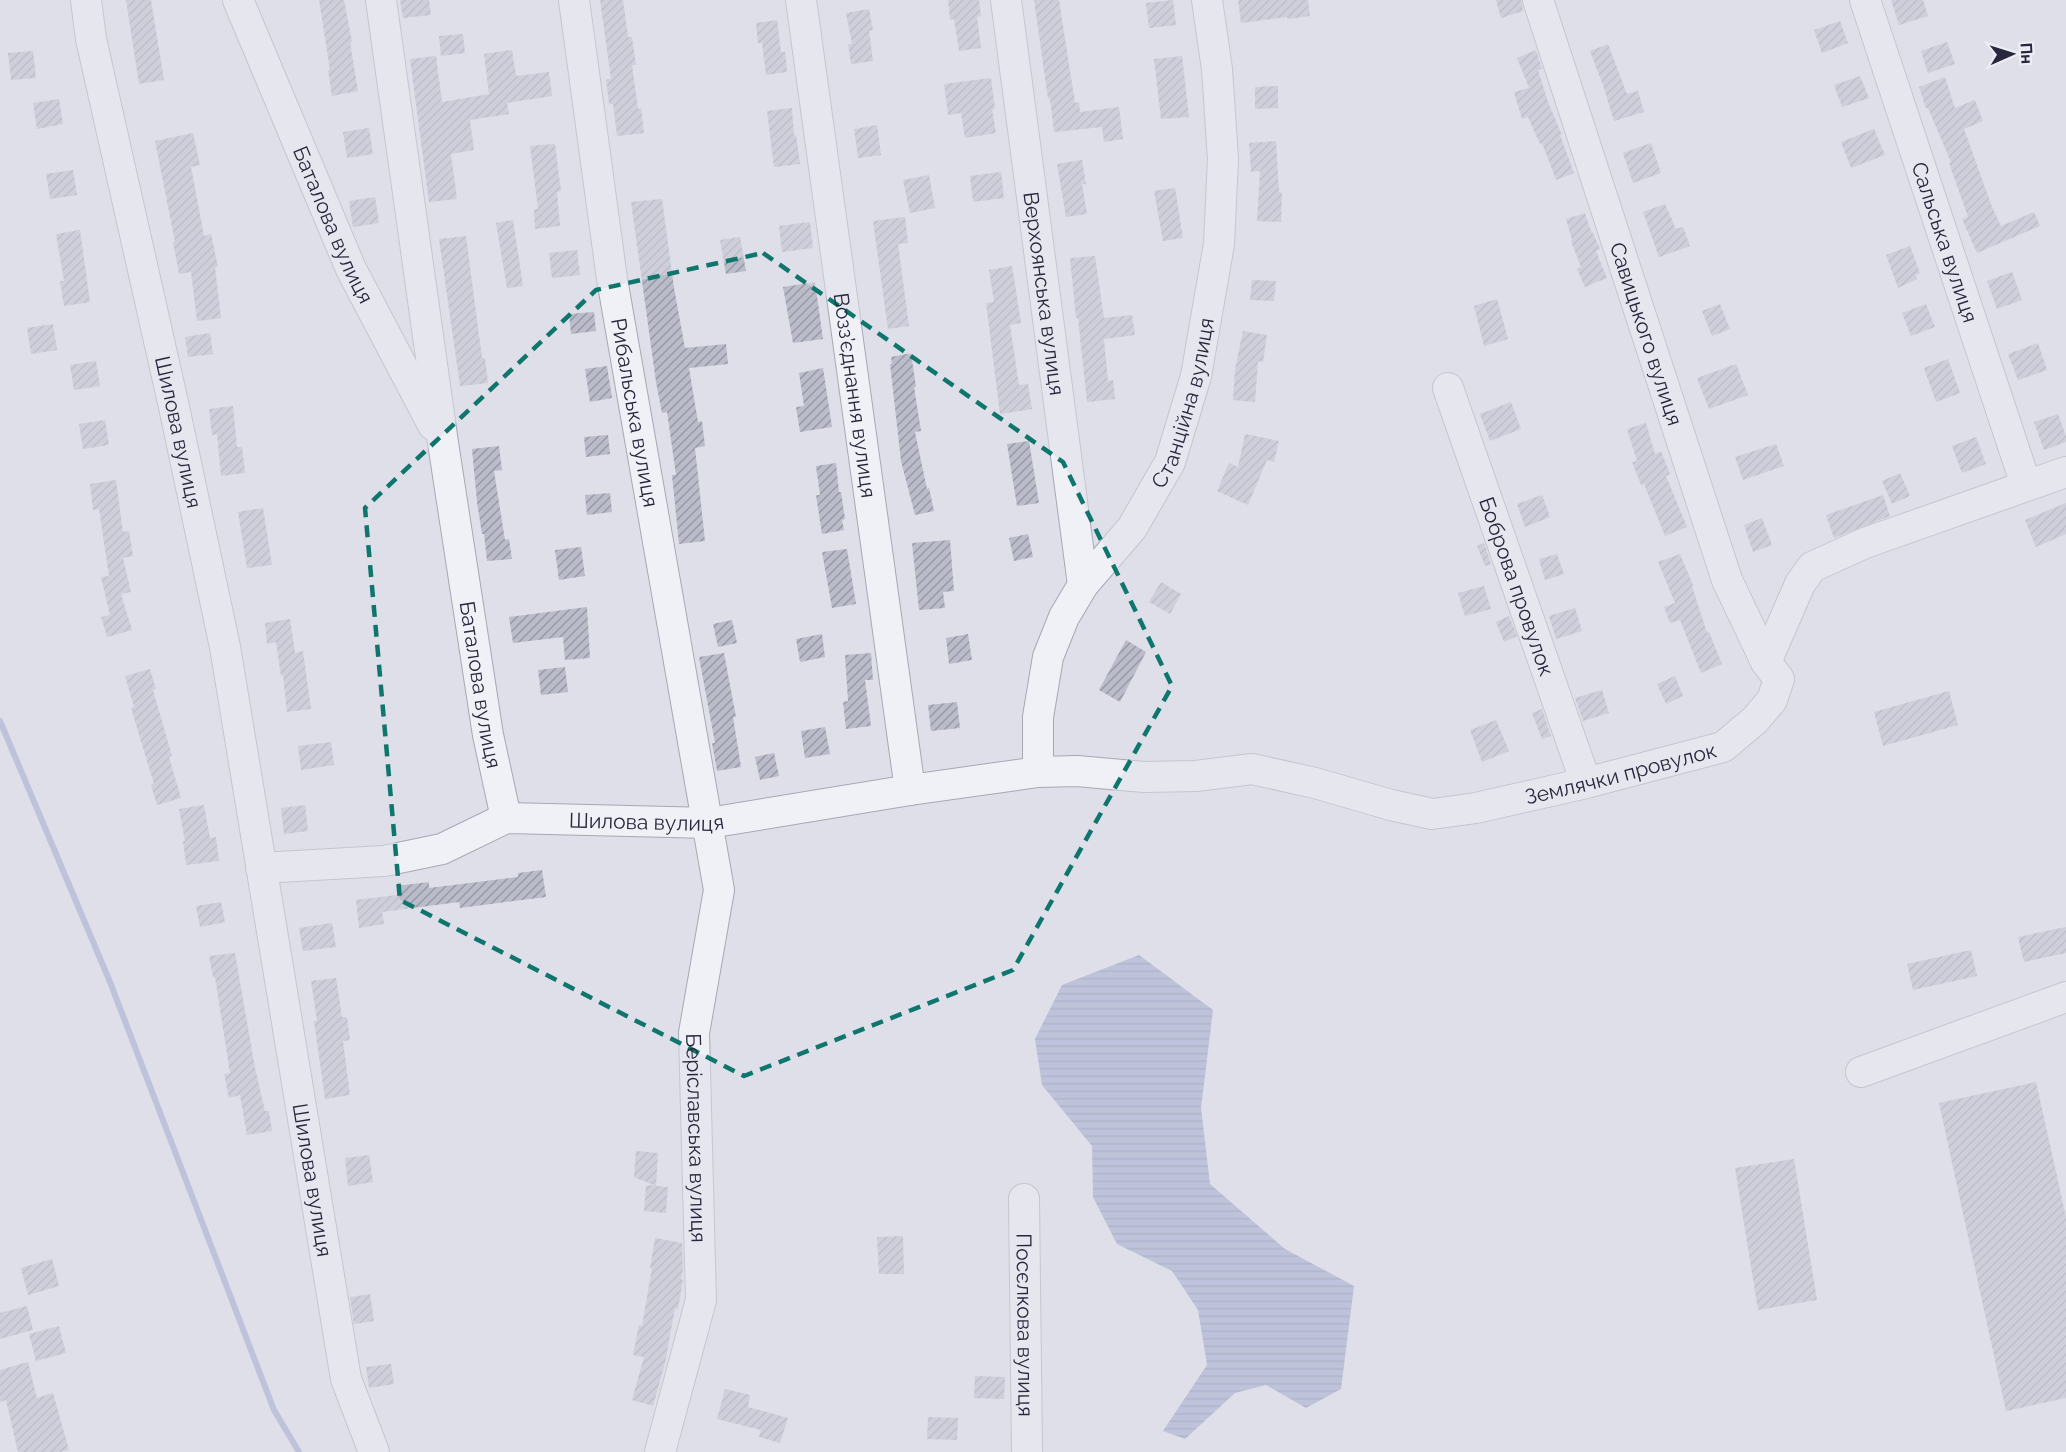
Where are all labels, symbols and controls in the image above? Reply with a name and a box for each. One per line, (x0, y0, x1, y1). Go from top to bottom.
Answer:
north arrow (1982, 24, 2042, 84)
text: Пн (2016, 42, 2037, 64)
street label: Баталова вулиця (288, 142, 379, 307)
street label: Сальська вулиця (1907, 159, 1984, 326)
street label: Верхоянська вулиця (1019, 190, 1070, 397)
street label: Савицького вулиця (1605, 239, 1688, 429)
street label: Возз’єднання вулиця (829, 291, 882, 499)
street label: Рибальська вулиця (607, 316, 664, 509)
street label: Станційна вулиця (1145, 316, 1218, 492)
street label: Шилова вулиця (150, 353, 208, 510)
street label: Боброва провулок (1474, 493, 1560, 679)
street label: Баталова вулиця (455, 599, 507, 771)
street label: Землячки провулок (1522, 737, 1719, 809)
street label: Шилова вулиця (569, 807, 726, 836)
street label: Беріславська вулиця (682, 1033, 712, 1243)
street label: Шилова вулиця (288, 1101, 338, 1258)
street label: Посєлкова вулиця (1012, 1233, 1039, 1417)

